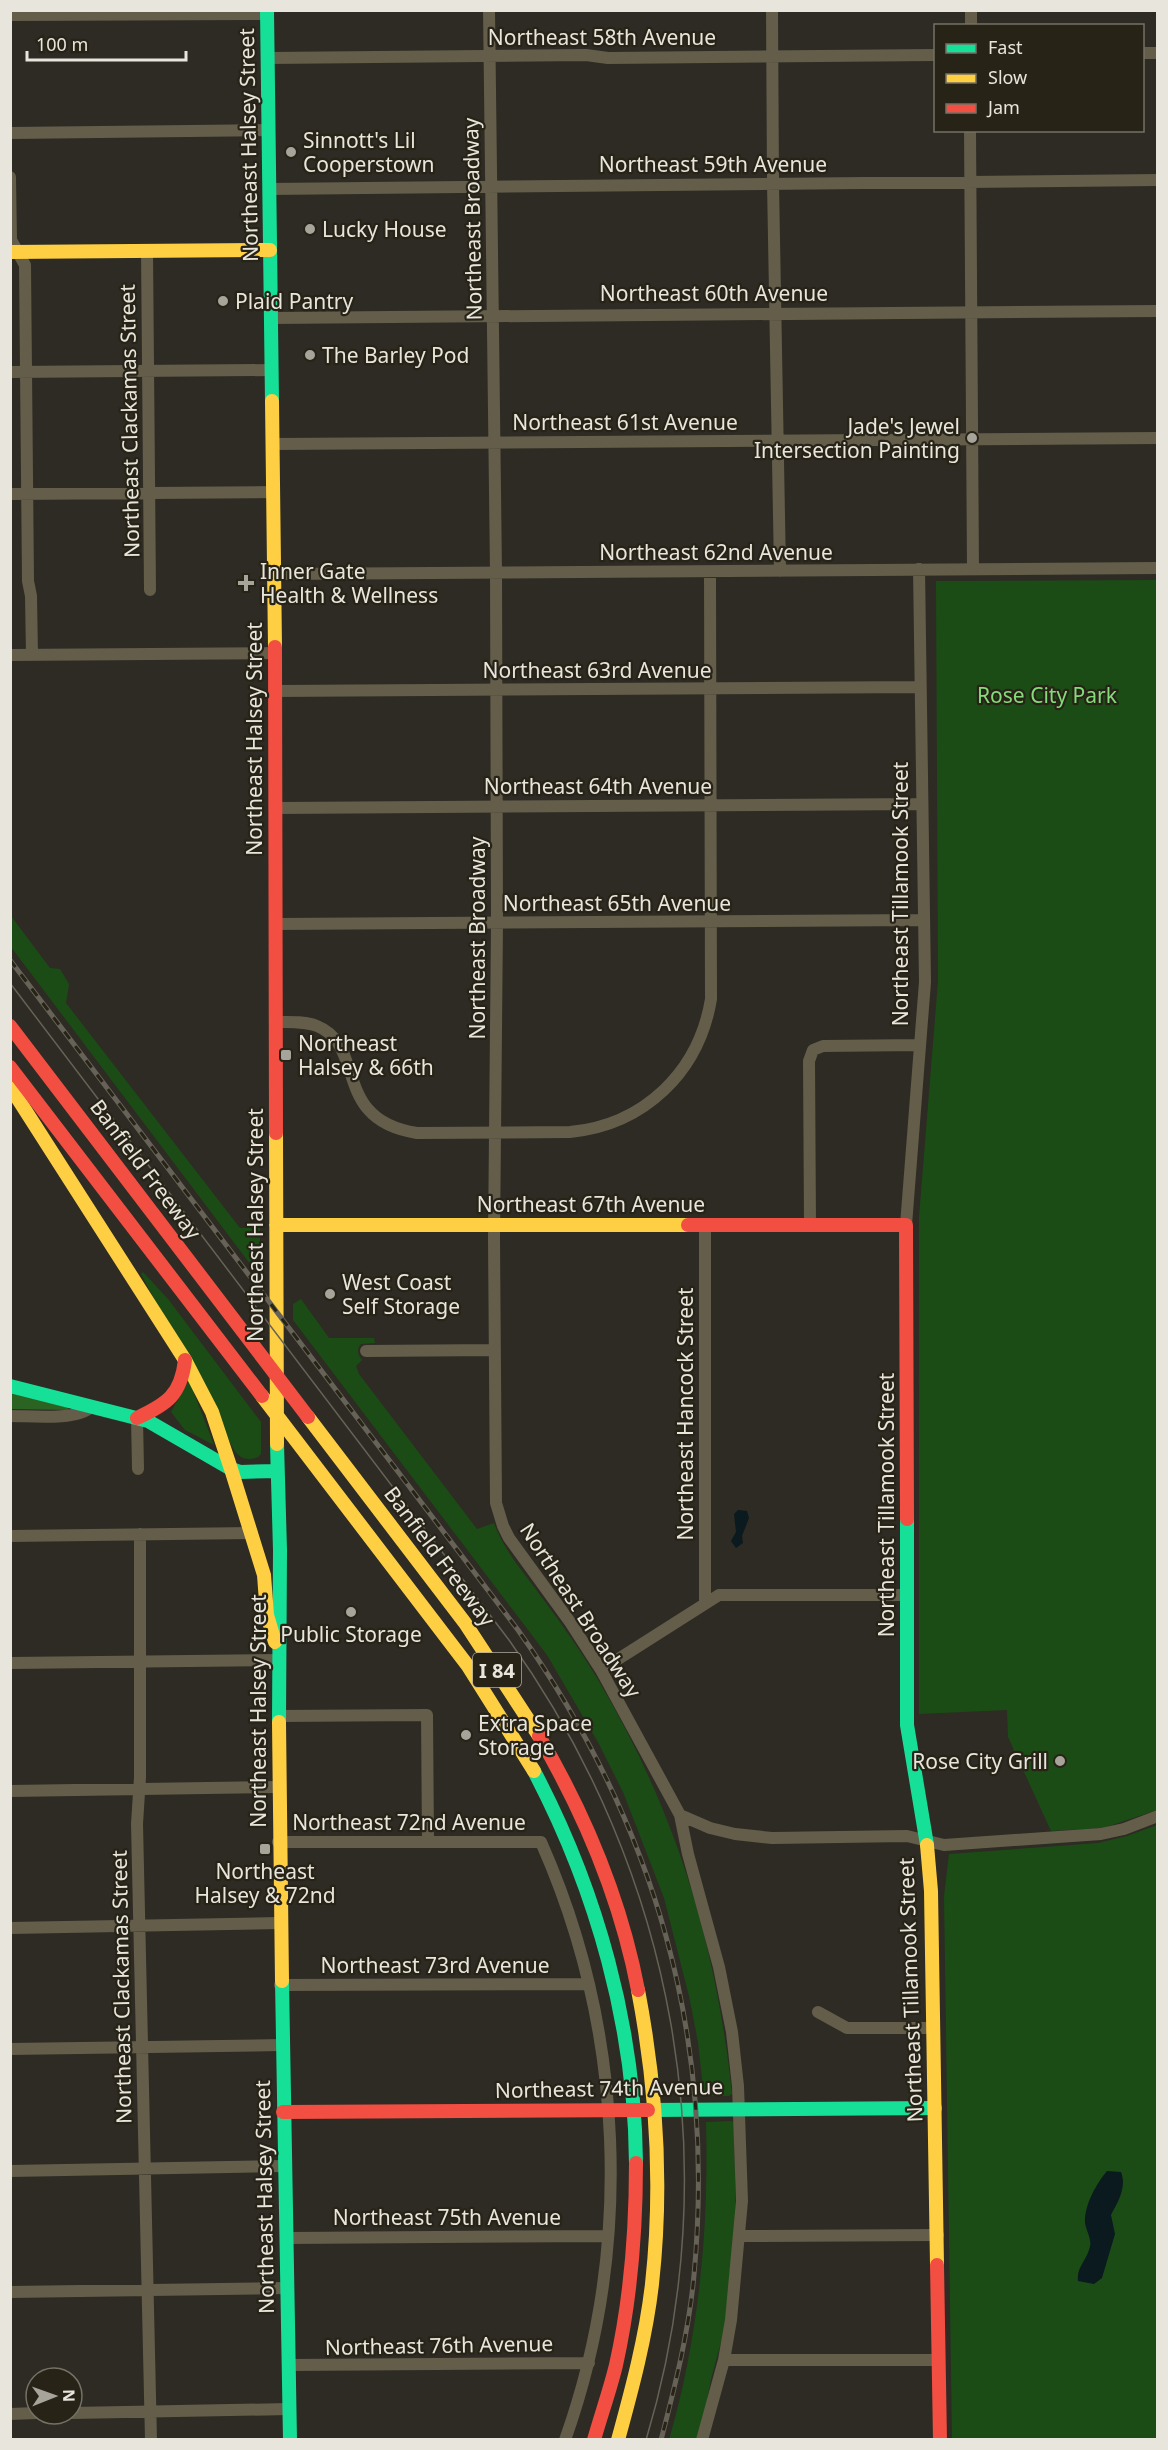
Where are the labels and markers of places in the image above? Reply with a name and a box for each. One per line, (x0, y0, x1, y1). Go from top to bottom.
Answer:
place label: Sinnott's Lil Cooperstown (303, 126, 435, 178)
marker: Sinnott's Lil Cooperstown (284, 145, 298, 159)
place label: Lucky House (322, 215, 447, 243)
marker: Lucky House (303, 222, 317, 236)
place label: Plaid Pantry (235, 287, 353, 315)
marker: Plaid Pantry (216, 294, 230, 308)
place label: The Barley Pod (322, 341, 469, 369)
marker: The Barley Pod (303, 348, 317, 362)
place label: Jade's Jewel Intersection Painting (754, 412, 960, 464)
marker: Jade's Jewel Intersection Painting (965, 431, 979, 445)
place label: Inner Gate Health & Wellness (260, 557, 438, 609)
marker: Inner Gate Health & Wellness (237, 574, 255, 592)
place label: Northeast Halsey & 66th (298, 1029, 434, 1081)
marker: Northeast Halsey & 66th (279, 1048, 293, 1062)
place label: West Coast Self Storage (342, 1268, 460, 1320)
marker: West Coast Self Storage (323, 1287, 337, 1301)
marker: Public Storage (344, 1605, 358, 1619)
place label: Public Storage (280, 1620, 422, 1648)
place label: Extra Space Storage (478, 1709, 592, 1761)
marker: Extra Space Storage (459, 1728, 473, 1742)
place label: Rose City Grill (912, 1747, 1048, 1775)
marker: Rose City Grill (1053, 1754, 1067, 1768)
marker: Northeast Halsey & 72nd (258, 1842, 272, 1856)
place label: Northeast Halsey & 72nd (194, 1857, 336, 1909)

